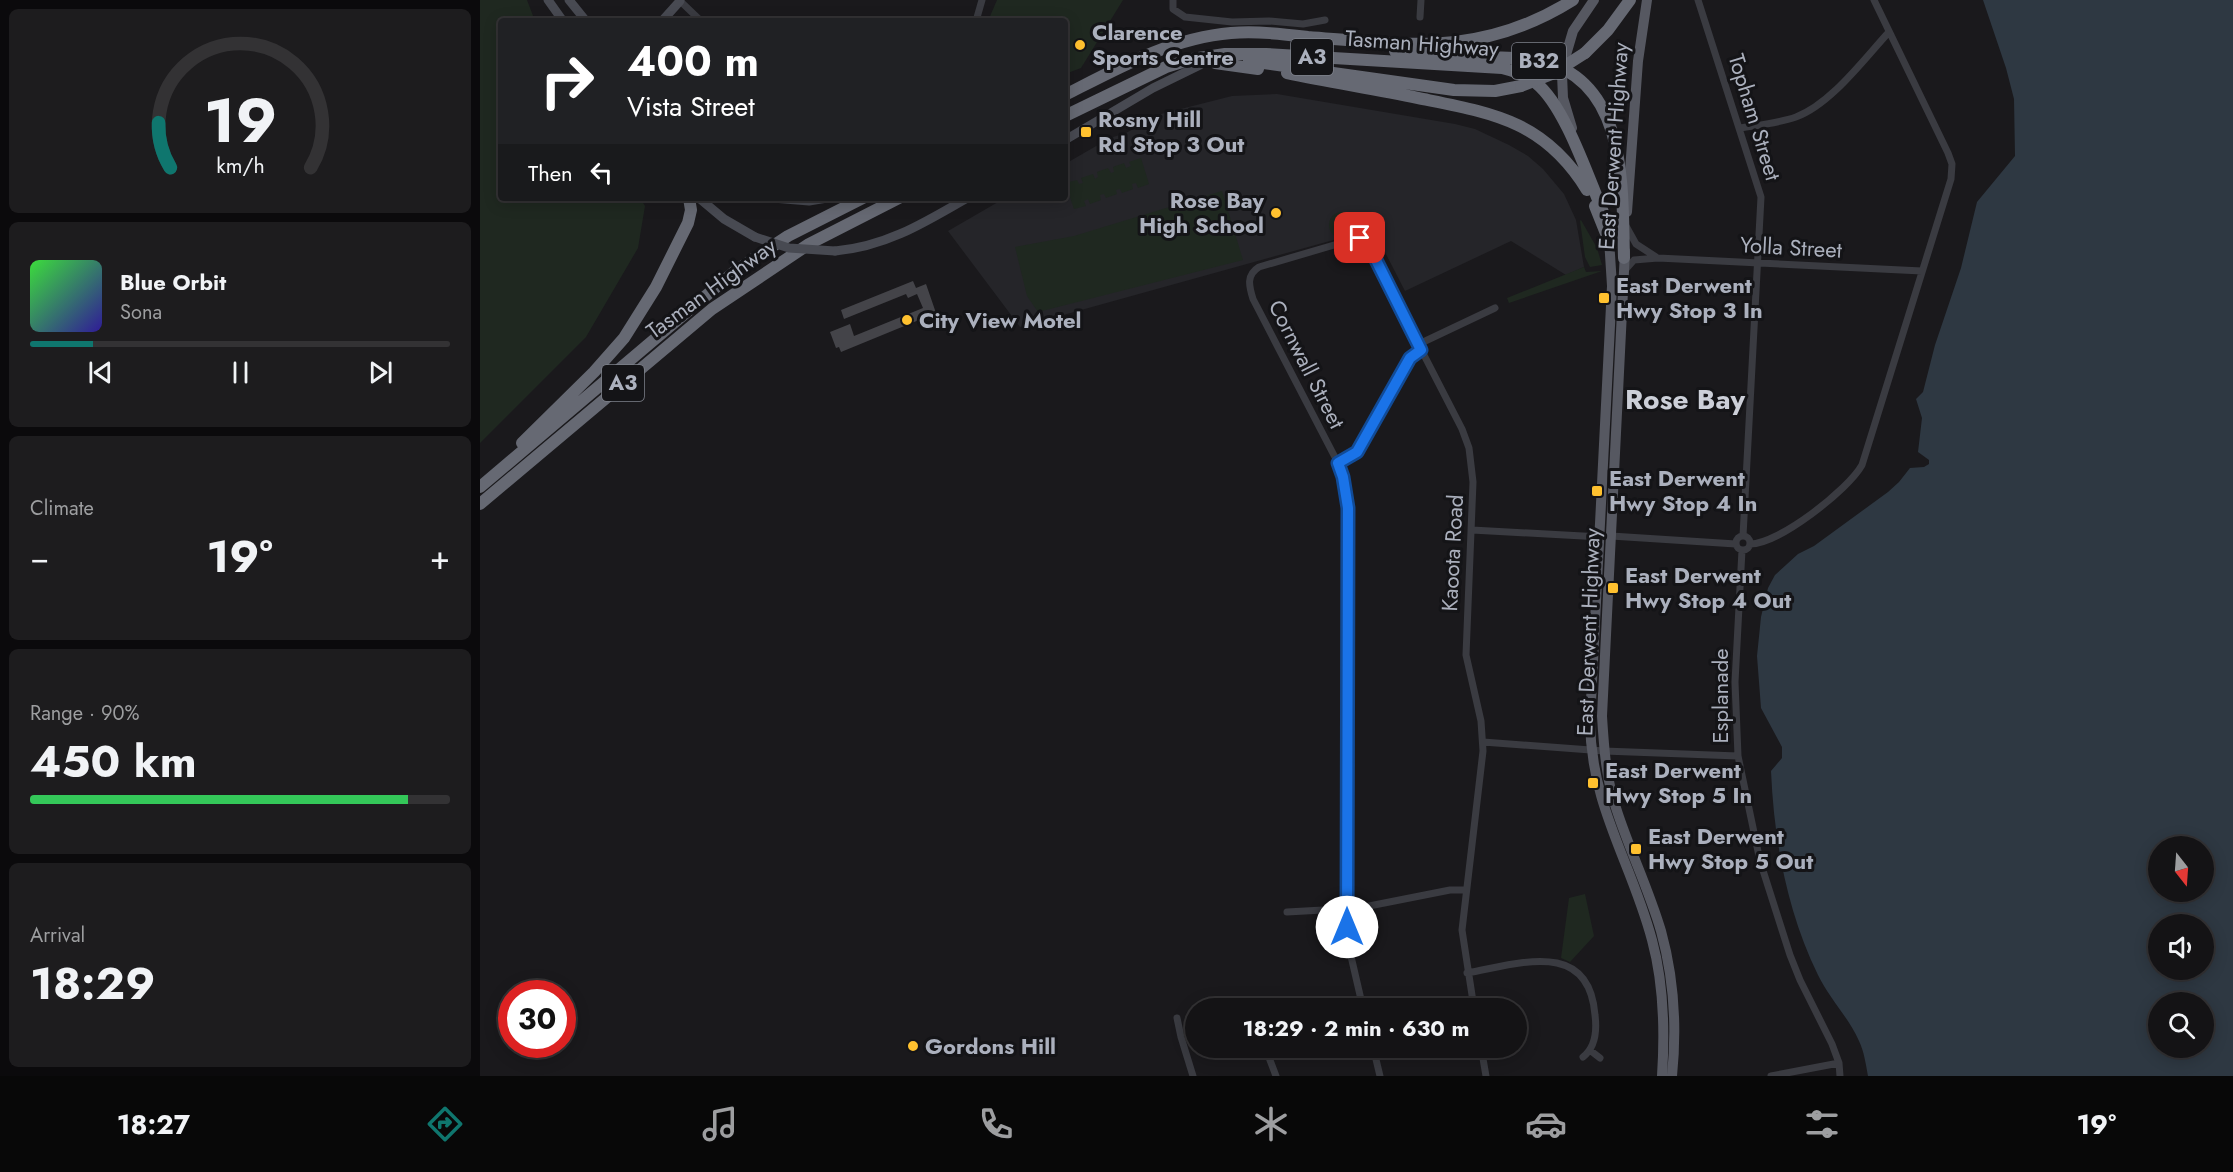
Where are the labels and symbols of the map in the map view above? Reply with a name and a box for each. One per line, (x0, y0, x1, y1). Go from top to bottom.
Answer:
place label: Clarence Sports Centre (1092, 16, 1234, 73)
street label: Tasman Highway (1344, 22, 1500, 64)
marker: Clarence Sports Centre (1073, 38, 1087, 52)
road number: A3 (1291, 39, 1333, 75)
street label: East Derwent Highway (1590, 41, 1636, 251)
road number: B32 (1512, 43, 1566, 79)
street label: Topham Street (1721, 50, 1790, 185)
place label: Rosny Hill Rd Stop 3 Out (1098, 103, 1244, 160)
marker: Rosny Hill Rd Stop 3 Out (1079, 125, 1093, 139)
place label: Rose Bay High School (1139, 184, 1265, 241)
marker: Rose Bay High School (1269, 206, 1283, 220)
pin (1334, 212, 1385, 263)
street label: Yolla Street (1739, 228, 1843, 266)
street label: Tasman Highway (639, 230, 783, 346)
place label: East Derwent Hwy Stop 3 In (1616, 269, 1763, 326)
marker: East Derwent Hwy Stop 3 In (1597, 291, 1611, 305)
street label: Cornwall Street (1261, 294, 1354, 435)
place label: City View Motel (919, 304, 1082, 336)
marker: City View Motel (900, 313, 914, 327)
road number: A3 (602, 365, 644, 401)
district label: Rose Bay (1625, 379, 1745, 420)
place label: East Derwent Hwy Stop 4 In (1609, 462, 1757, 519)
marker: East Derwent Hwy Stop 4 In (1590, 484, 1604, 498)
street label: Kaoota Road (1433, 494, 1471, 612)
street label: East Derwent Highway (1568, 527, 1608, 736)
place label: East Derwent Hwy Stop 4 Out (1625, 559, 1791, 616)
marker: East Derwent Hwy Stop 4 Out (1606, 581, 1620, 595)
street label: Esplanade (1704, 648, 1736, 744)
place label: East Derwent Hwy Stop 5 In (1605, 754, 1752, 811)
marker: East Derwent Hwy Stop 5 In (1586, 776, 1600, 790)
place label: East Derwent Hwy Stop 5 Out (1648, 820, 1813, 877)
north arrow (2148, 836, 2214, 902)
marker: East Derwent Hwy Stop 5 Out (1629, 842, 1643, 856)
position arrow (1315, 895, 1379, 959)
speed limit sign: 30 (498, 980, 576, 1058)
place label: Gordons Hill (925, 1030, 1056, 1062)
marker: Gordons Hill (906, 1039, 920, 1053)

